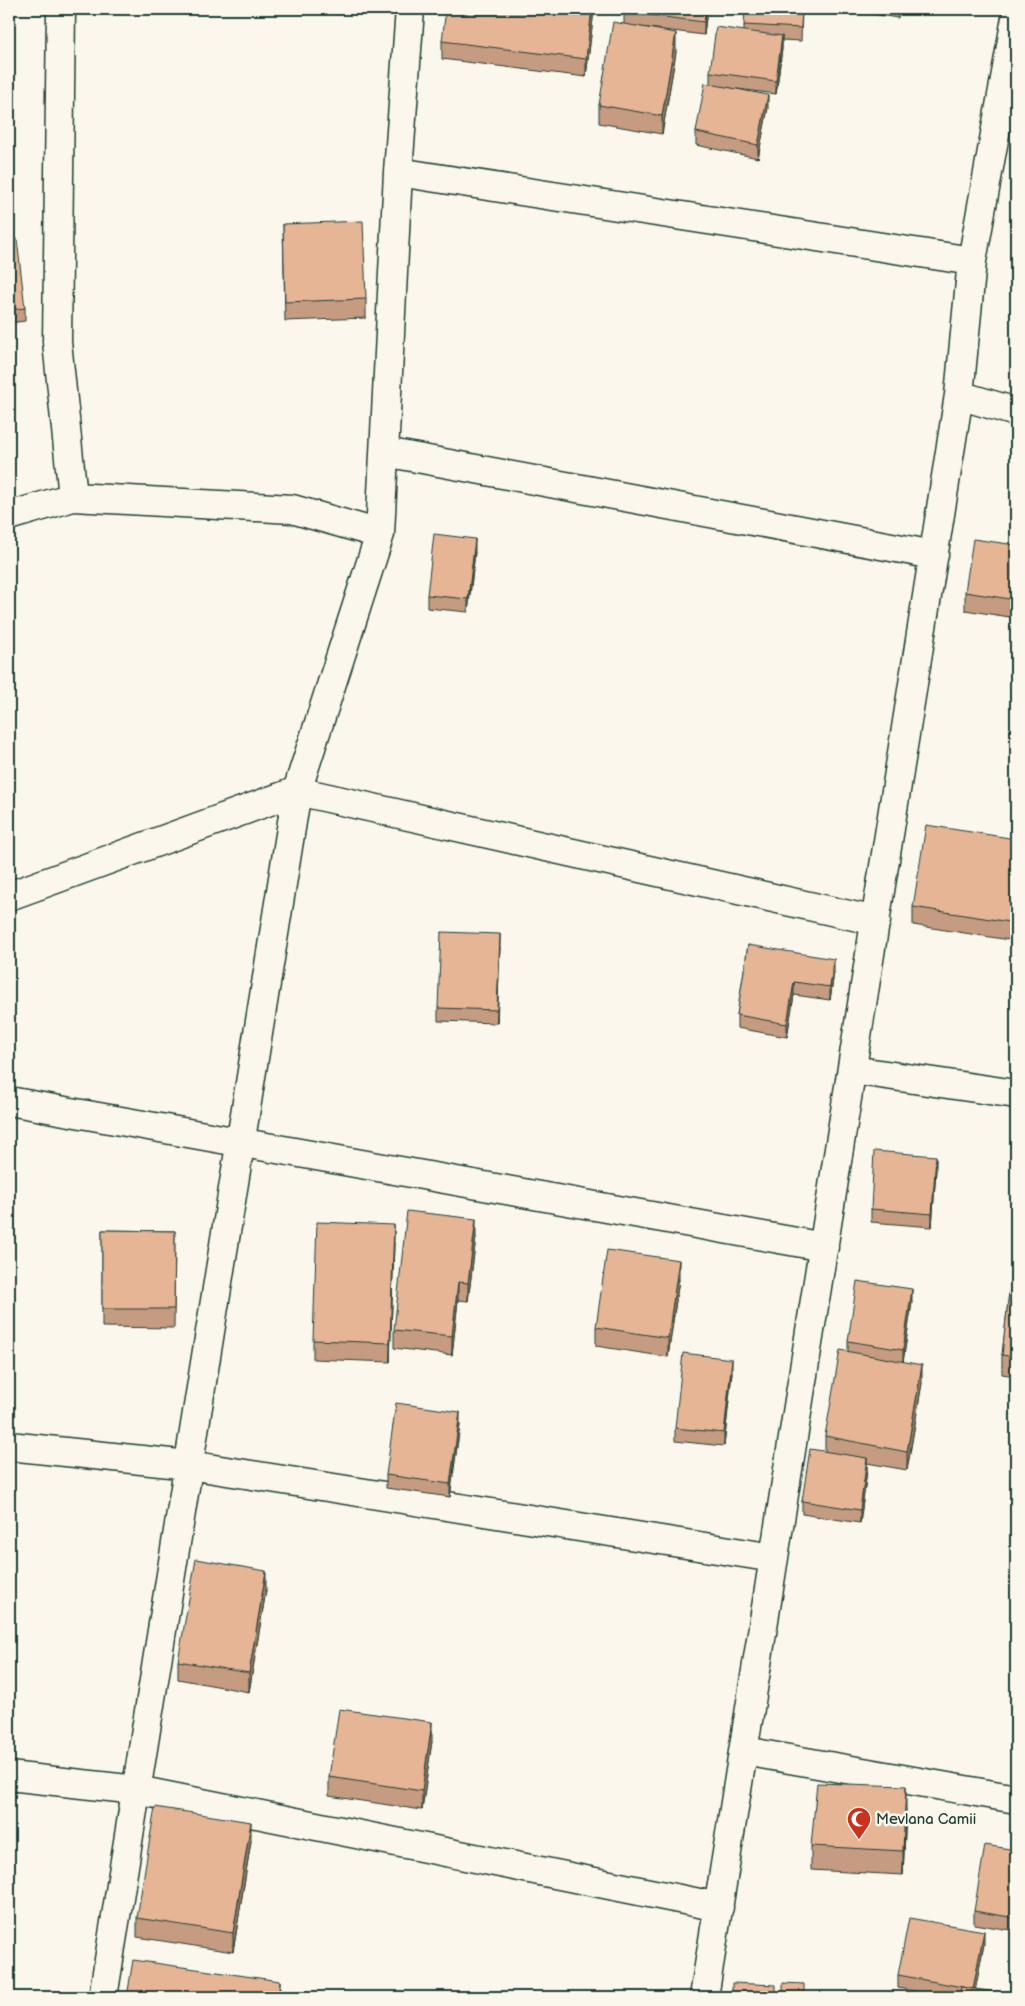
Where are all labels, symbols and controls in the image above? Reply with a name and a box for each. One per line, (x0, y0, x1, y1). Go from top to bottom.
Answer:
mosque icon: Mevlana Camii (846, 1806, 872, 1840)
place label: Mevlana Camii (876, 1810, 976, 1829)

